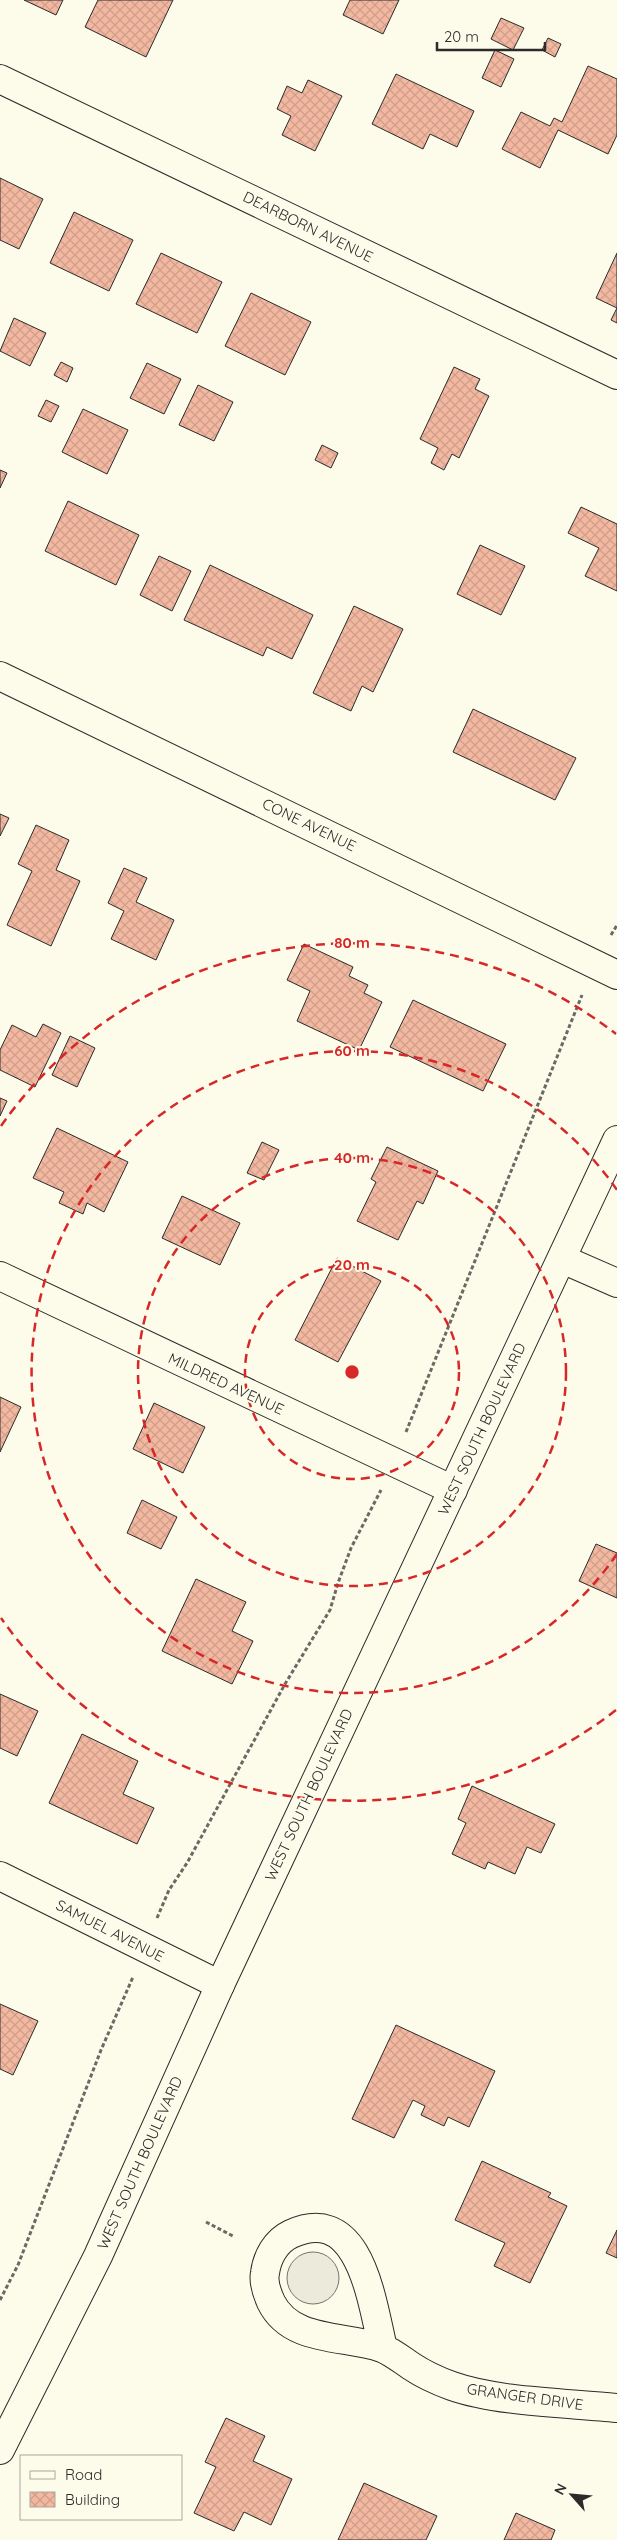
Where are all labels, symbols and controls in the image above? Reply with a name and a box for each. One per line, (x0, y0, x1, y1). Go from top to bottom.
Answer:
scale bar (437, 20, 544, 52)
text: 20 m (444, 27, 479, 46)
street label: DEARBORN AVENUE (240, 187, 376, 266)
street label: CONE AVENUE (259, 794, 359, 855)
text: 80 m (334, 933, 370, 952)
text: 60 m (334, 1041, 370, 1060)
text: 40 m (334, 1148, 370, 1167)
text: 20 m (334, 1255, 370, 1274)
street label: WEST SOUTH BOULEVARD (433, 1340, 530, 1518)
street label: MILDRED AVENUE (165, 1348, 287, 1419)
centre of rings (343, 1363, 361, 1381)
street label: WEST SOUTH BOULEVARD (260, 1706, 357, 1884)
street label: SAMUEL AVENUE (53, 1895, 167, 1966)
street label: WEST SOUTH BOULEVARD (93, 2073, 186, 2252)
street label: GRANGER DRIVE (466, 2379, 584, 2414)
legend (20, 2455, 182, 2520)
text: Road (65, 2465, 102, 2484)
north arrow (547, 2470, 597, 2520)
text: N (550, 2480, 571, 2498)
text: Building (65, 2490, 120, 2509)

